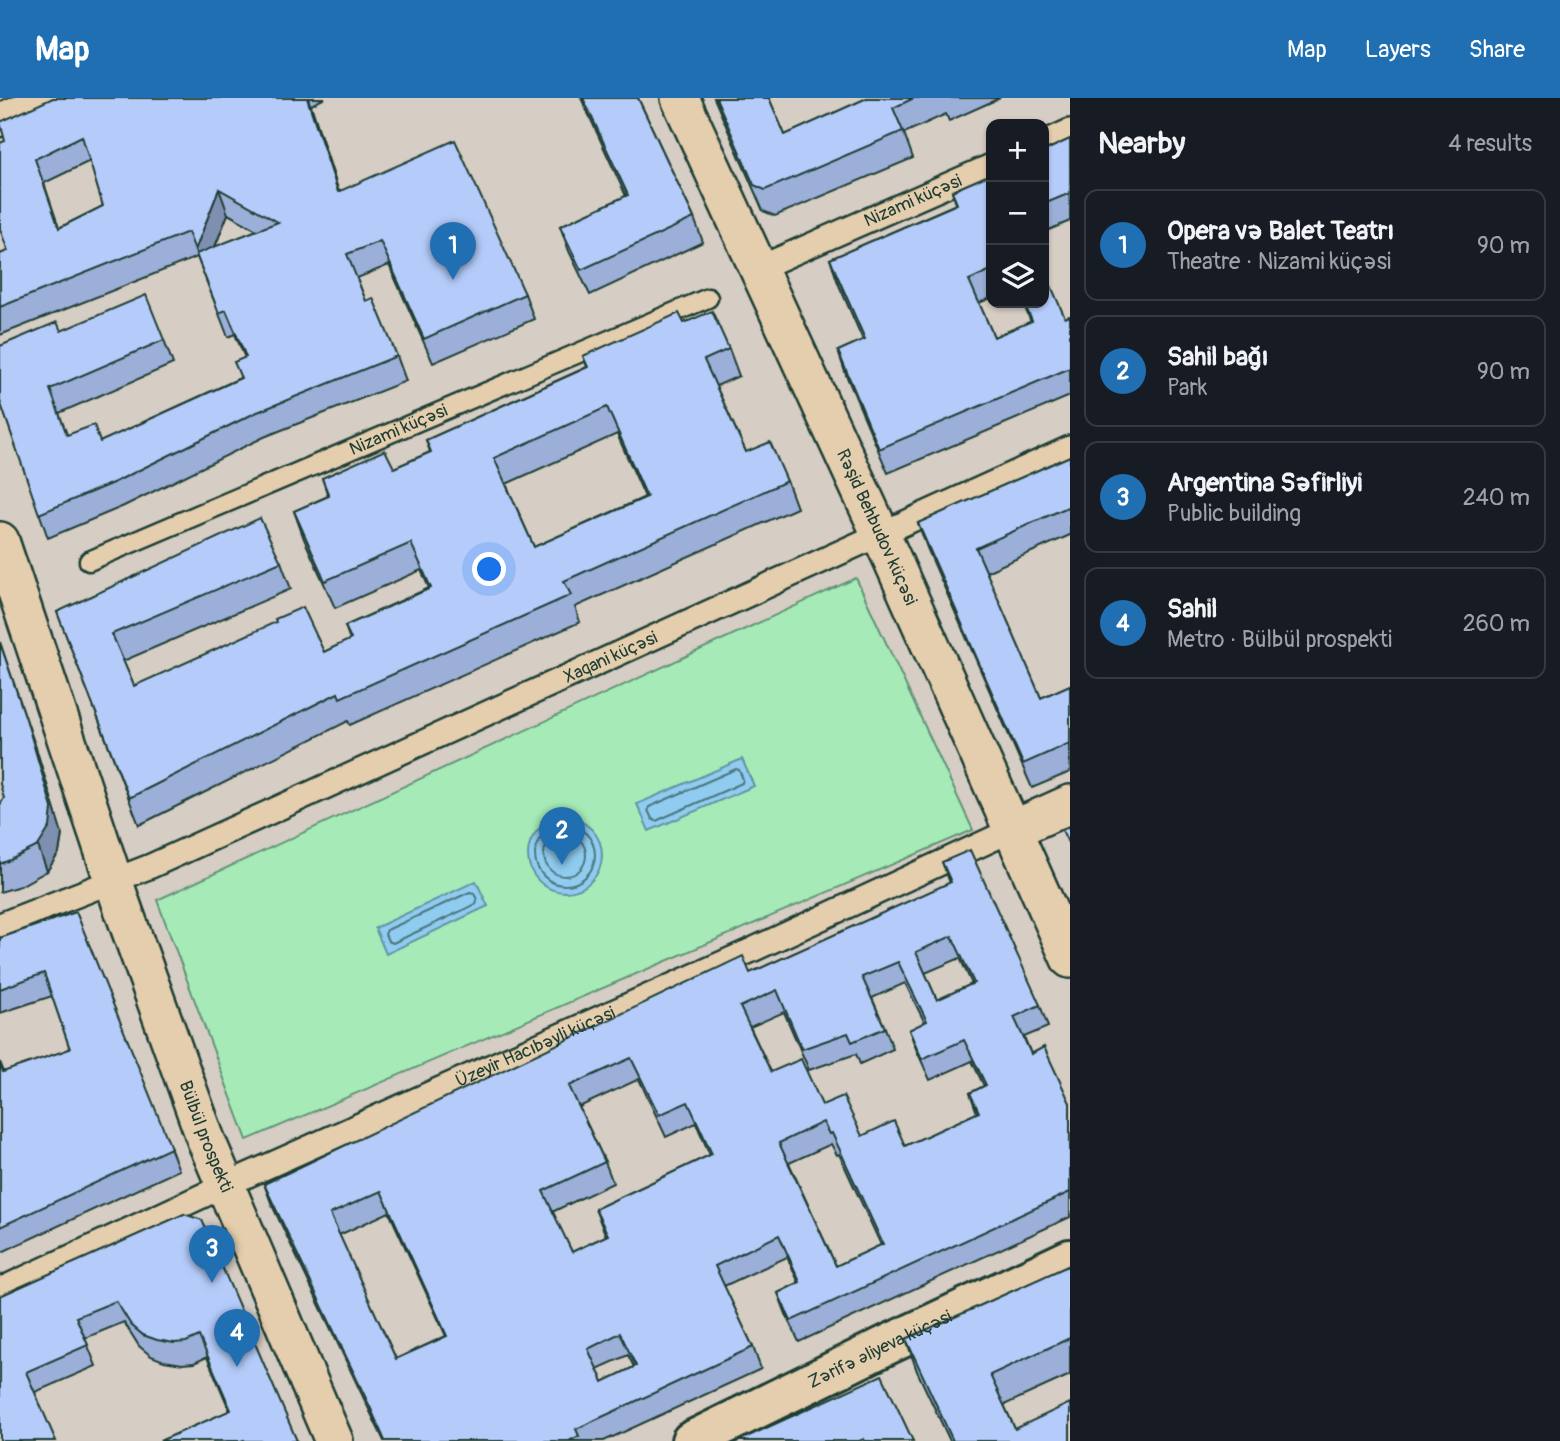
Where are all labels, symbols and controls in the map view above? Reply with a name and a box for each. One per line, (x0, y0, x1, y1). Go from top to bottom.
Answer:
text: Map (35, 29, 90, 70)
text: Map (1287, 35, 1327, 64)
text: Layers (1365, 35, 1431, 64)
text: Share (1469, 35, 1525, 64)
map controls (986, 119, 1049, 308)
button: + (986, 119, 1049, 182)
text: Nearby (1098, 125, 1185, 162)
text: 4 results (1448, 129, 1532, 158)
street label: Nizami küçəsi (861, 169, 965, 232)
button: − (986, 182, 1049, 245)
text: Opera və Balet Teatrı (1167, 215, 1394, 247)
pin: 1 (430, 222, 476, 280)
text: 1 (1119, 231, 1128, 260)
text: 90 m (1477, 231, 1530, 260)
button: layers (986, 245, 1049, 308)
text: Theatre · Nizami küçəsi (1167, 247, 1391, 276)
text: Sahil bağı (1167, 341, 1269, 373)
text: 2 (1117, 357, 1129, 386)
text: 90 m (1477, 357, 1530, 386)
text: Park (1167, 373, 1207, 402)
street label: Nizami küçəsi (346, 399, 451, 461)
street label: Rəşid Behbudov küçəsi (831, 445, 922, 609)
text: Argentina Səfirliyi (1167, 467, 1362, 499)
text: 3 (1117, 483, 1129, 512)
text: 240 m (1463, 483, 1530, 512)
text: Public building (1167, 499, 1301, 528)
your location (472, 552, 506, 586)
text: Sahil (1167, 593, 1218, 625)
text: 4 (1116, 609, 1130, 638)
text: 260 m (1463, 609, 1530, 638)
text: Metro · Bülbül prospekti (1167, 625, 1392, 654)
street label: Xaqani küçəsi (560, 626, 661, 689)
pin: 2 (539, 807, 585, 865)
street label: Üzeyir Hacıbəyli küçəsi (452, 1002, 619, 1093)
street label: Bülbül prospekti (174, 1078, 238, 1196)
pin: 3 (189, 1225, 235, 1283)
street label: Zərifə Əliyeva küçəsi (804, 1305, 956, 1394)
pin: 4 (214, 1309, 260, 1367)

